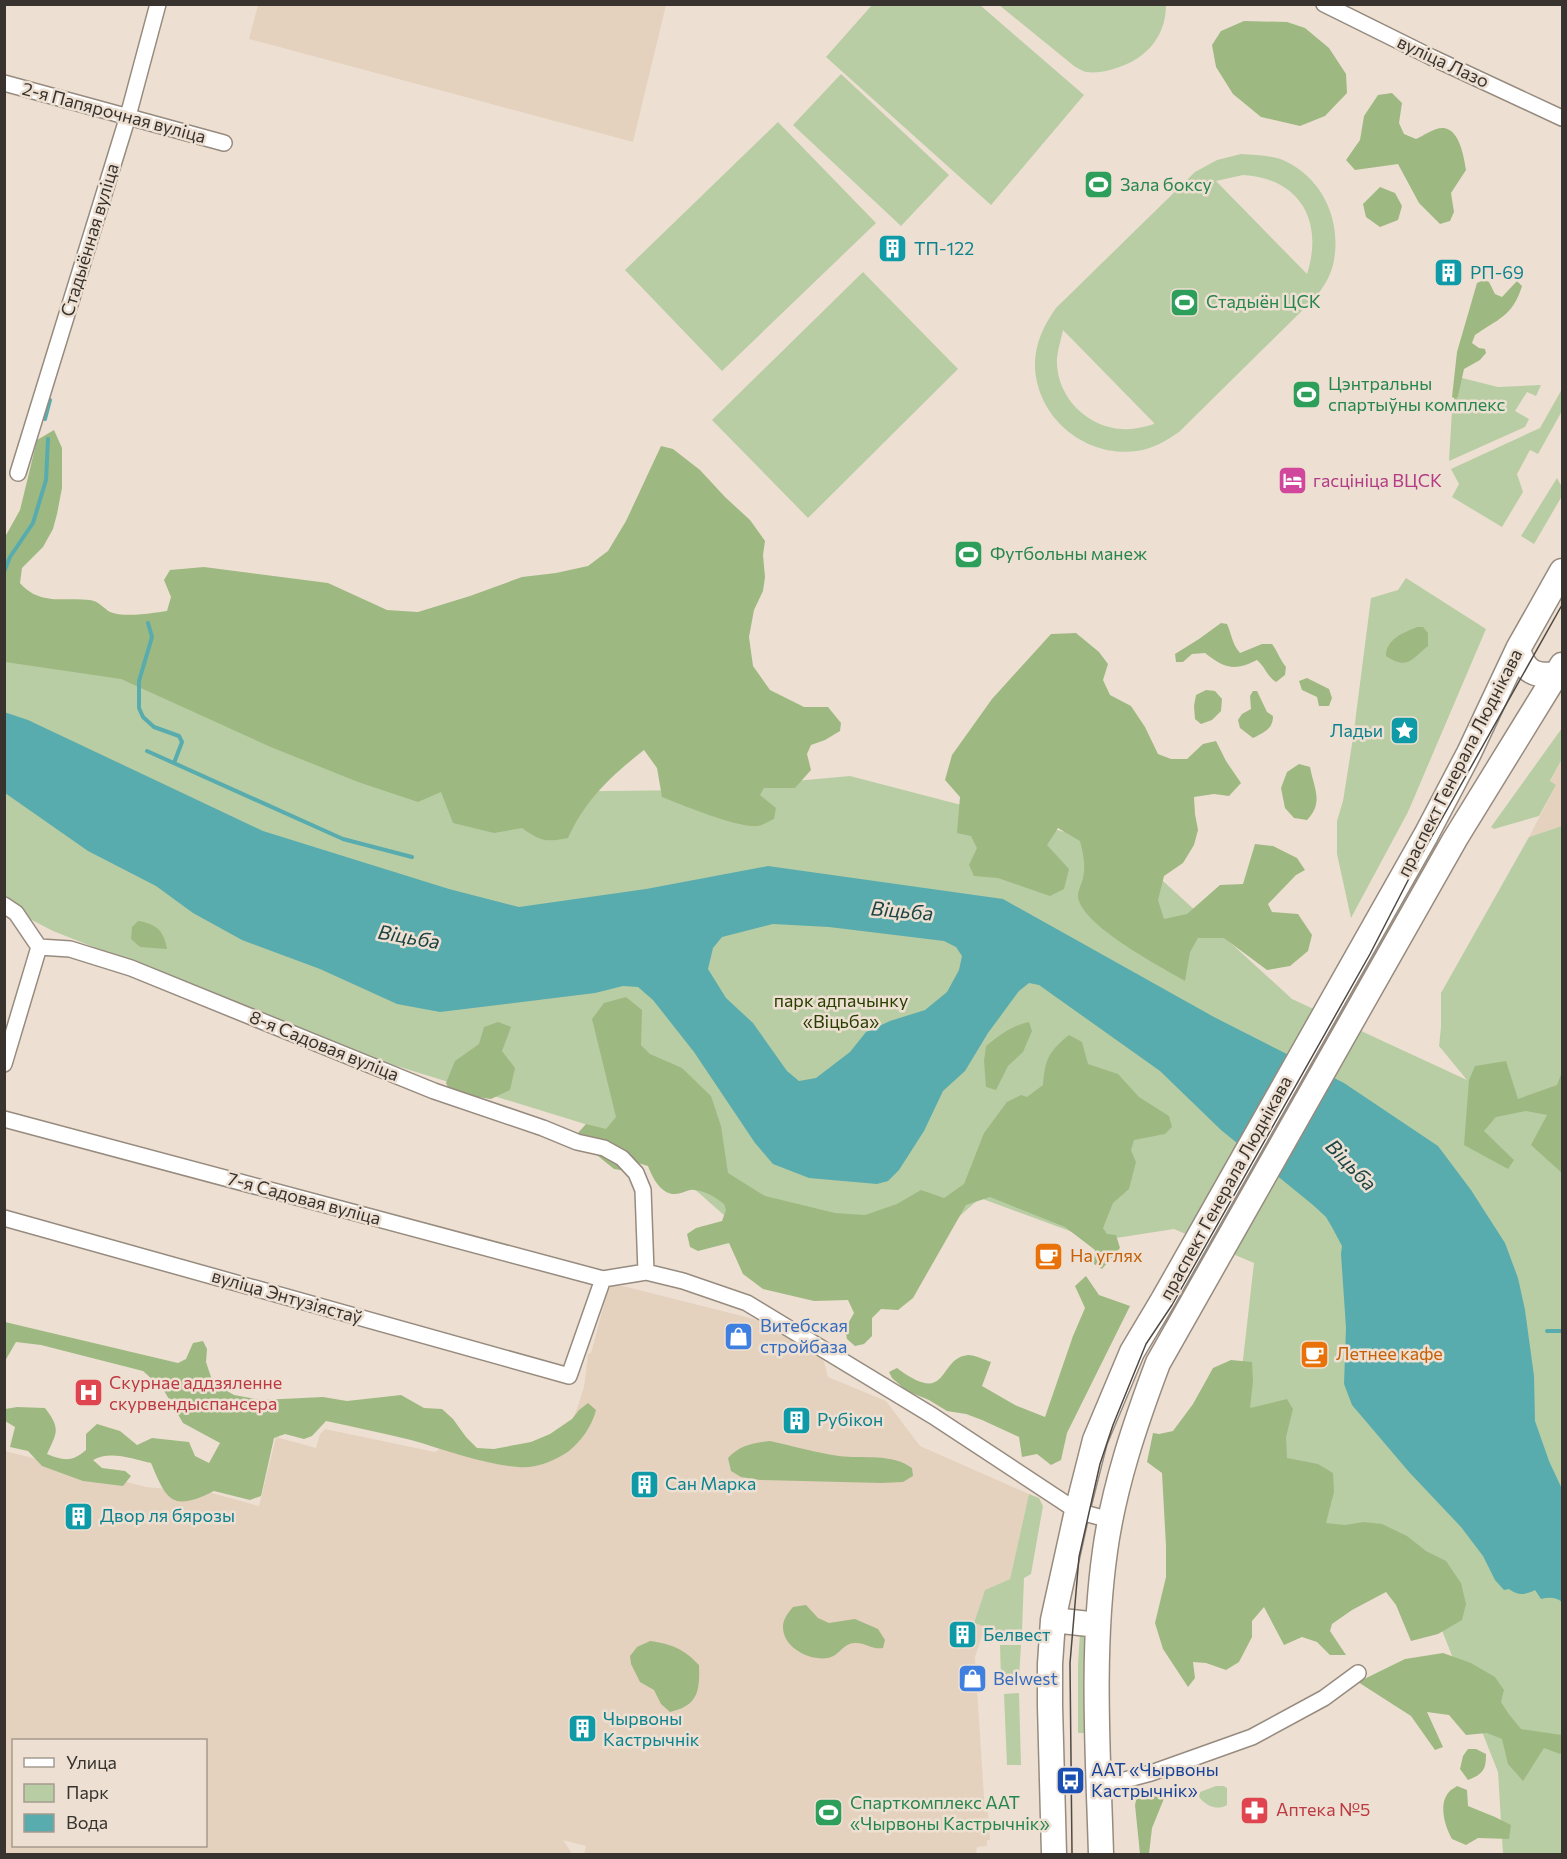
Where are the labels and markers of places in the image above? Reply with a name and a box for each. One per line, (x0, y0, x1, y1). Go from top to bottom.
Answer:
sports icon: Зала боксу (1083, 169, 1115, 201)
place label: Зала боксу (1120, 173, 1212, 195)
building icon: ТП-122 (877, 233, 909, 265)
place label: ТП-122 (914, 237, 974, 259)
building icon: РП-69 (1433, 257, 1465, 289)
place label: РП-69 (1470, 261, 1524, 283)
sports icon: Стадыён ЦСК (1169, 286, 1201, 318)
place label: Стадыён ЦСК (1206, 290, 1321, 312)
place label: Цэнтральны спартыўны комплекс (1328, 372, 1506, 415)
sports icon: Цэнтральны спартыўны комплекс (1291, 378, 1323, 410)
hotel icon: гасцініца ВЦСК (1276, 465, 1308, 497)
place label: гасцініца ВЦСК (1313, 469, 1442, 491)
sports icon: Футбольны манеж (953, 538, 985, 570)
place label: Футбольны манеж (990, 542, 1147, 564)
place icon: Ладьи (1388, 715, 1420, 747)
place label: Ладьи (1330, 719, 1383, 741)
cafe icon: На углях (1033, 1240, 1065, 1272)
place label: На углях (1070, 1244, 1143, 1266)
place label: Витебская стройбаза (760, 1314, 848, 1357)
shop icon: Витебская стройбаза (723, 1320, 755, 1352)
cafe icon: Летнее кафе (1299, 1338, 1331, 1370)
place label: Летнее кафе (1336, 1342, 1443, 1364)
place label: Скурнае аддзяленне скурвендыспансера (109, 1371, 282, 1414)
hospital icon: Скурнае аддзяленне скурвендыспансера (72, 1377, 104, 1409)
building icon: Рубікон (780, 1404, 812, 1436)
place label: Рубікон (817, 1408, 883, 1430)
building icon: Сан Марка (628, 1468, 660, 1500)
place label: Сан Марка (665, 1472, 756, 1494)
building icon: Двор ля бярозы (63, 1500, 95, 1532)
place label: Двор ля бярозы (100, 1504, 235, 1526)
building icon: Белвест (946, 1619, 978, 1651)
place label: Белвест (983, 1623, 1051, 1645)
shop icon: Belwest (956, 1663, 988, 1695)
place label: Belwest (993, 1667, 1058, 1689)
place label: Чырвоны Кастрычнік (603, 1707, 700, 1750)
building icon: Чырвоны Кастрычнік (566, 1713, 598, 1745)
place label: ААТ «Чырвоны Кастрычнік» (1091, 1758, 1219, 1801)
bus stop icon: ААТ «Чырвоны Кастрычнік» (1054, 1764, 1086, 1796)
place label: Спарткомплекс ААТ «Чырвоны Кастрычнік» (850, 1791, 1050, 1834)
pharmacy icon: Аптека №5 (1239, 1794, 1271, 1826)
sports icon: Спарткомплекс ААТ «Чырвоны Кастрычнік» (813, 1797, 845, 1829)
place label: Аптека №5 (1276, 1798, 1370, 1820)

